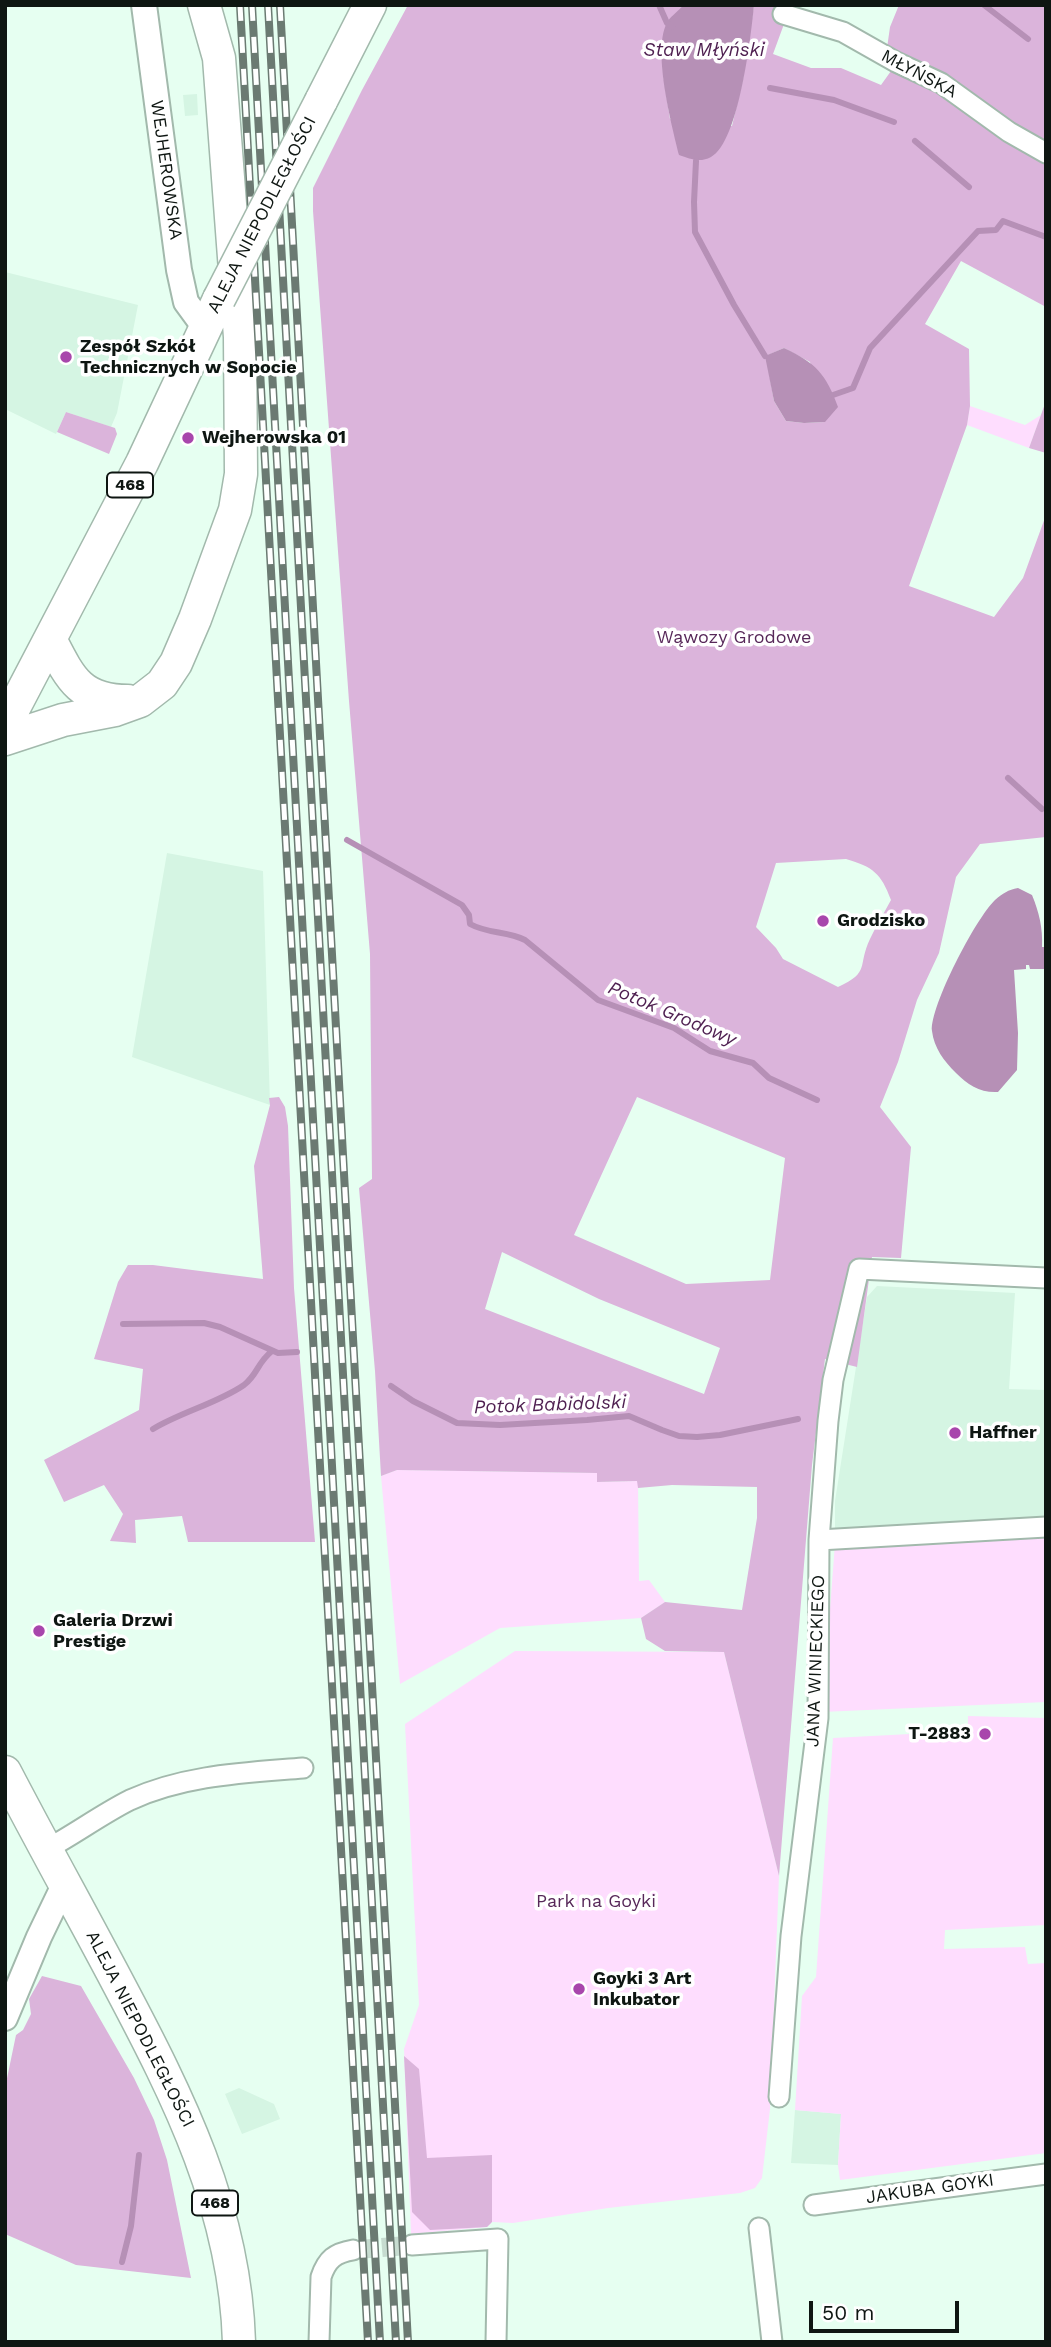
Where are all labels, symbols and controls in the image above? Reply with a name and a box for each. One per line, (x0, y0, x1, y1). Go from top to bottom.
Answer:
water label: Staw Młyński (643, 39, 765, 61)
street label: MŁYŃSKA (877, 45, 961, 103)
street label: WEJHEROWSKA (145, 99, 187, 241)
street label: ALEJA NIEPODLEGŁOŚCI (203, 113, 321, 317)
place label: Zespół Szkół Technicznych w Sopocie (80, 336, 297, 378)
marker: Zespół Szkół Technicznych w Sopocie (58, 349, 74, 365)
place label: Wejherowska 01 (202, 427, 346, 449)
marker: Wejherowska 01 (180, 430, 196, 446)
road number: 468 (107, 472, 153, 498)
park label: Wąwozy Grodowe (657, 627, 811, 649)
place label: Grodzisko (837, 910, 925, 932)
marker: Grodzisko (815, 913, 831, 929)
water label: Potok Grodowy (605, 977, 739, 1051)
water label: Potok Babidolski (473, 1391, 627, 1419)
place label: Haffner (969, 1422, 1037, 1444)
marker: Haffner (947, 1425, 963, 1441)
street label: JANA WINIECKIEGO (802, 1574, 830, 1748)
place label: Galeria Drzwi Prestige (53, 1610, 173, 1652)
marker: Galeria Drzwi Prestige (31, 1623, 47, 1639)
place label: T-2883 (908, 1723, 971, 1745)
marker: T-2883 (977, 1726, 993, 1742)
park label: Park na Goyki (536, 1891, 656, 1913)
street label: ALEJA NIEPODLEGŁOŚCI (81, 1927, 199, 2131)
place label: Goyki 3 Art Inkubator (593, 1968, 691, 2010)
marker: Goyki 3 Art Inkubator (571, 1981, 587, 1997)
street label: JAKUBA GOYKI (865, 2169, 995, 2209)
road number: 468 (192, 2190, 238, 2216)
scale bar (813, 2288, 964, 2332)
text: 50 m (822, 2300, 874, 2325)

